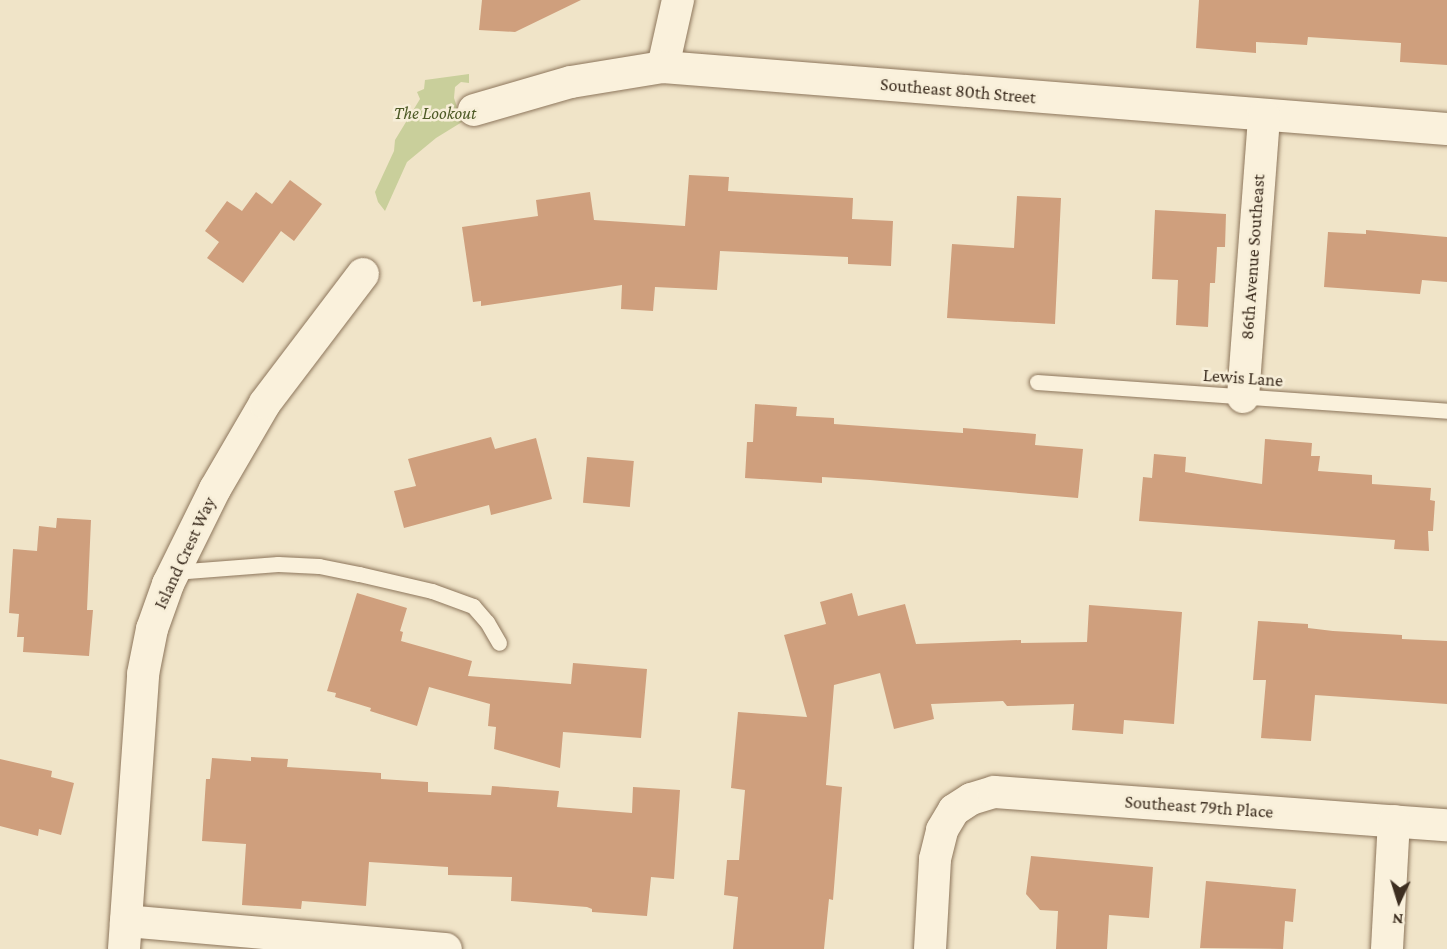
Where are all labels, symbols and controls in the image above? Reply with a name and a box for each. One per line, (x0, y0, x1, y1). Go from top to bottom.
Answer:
street label: Southeast 80th Street (879, 73, 1037, 109)
park label: The Lookout (394, 102, 476, 124)
street label: 86th Avenue Southeast (1236, 173, 1270, 341)
street label: Lewis Lane (1202, 364, 1284, 392)
street label: Island Crest Way (150, 493, 220, 613)
street label: Southeast 79th Place (1124, 791, 1274, 823)
north arrow (1369, 871, 1429, 931)
text: N (1392, 911, 1404, 928)

